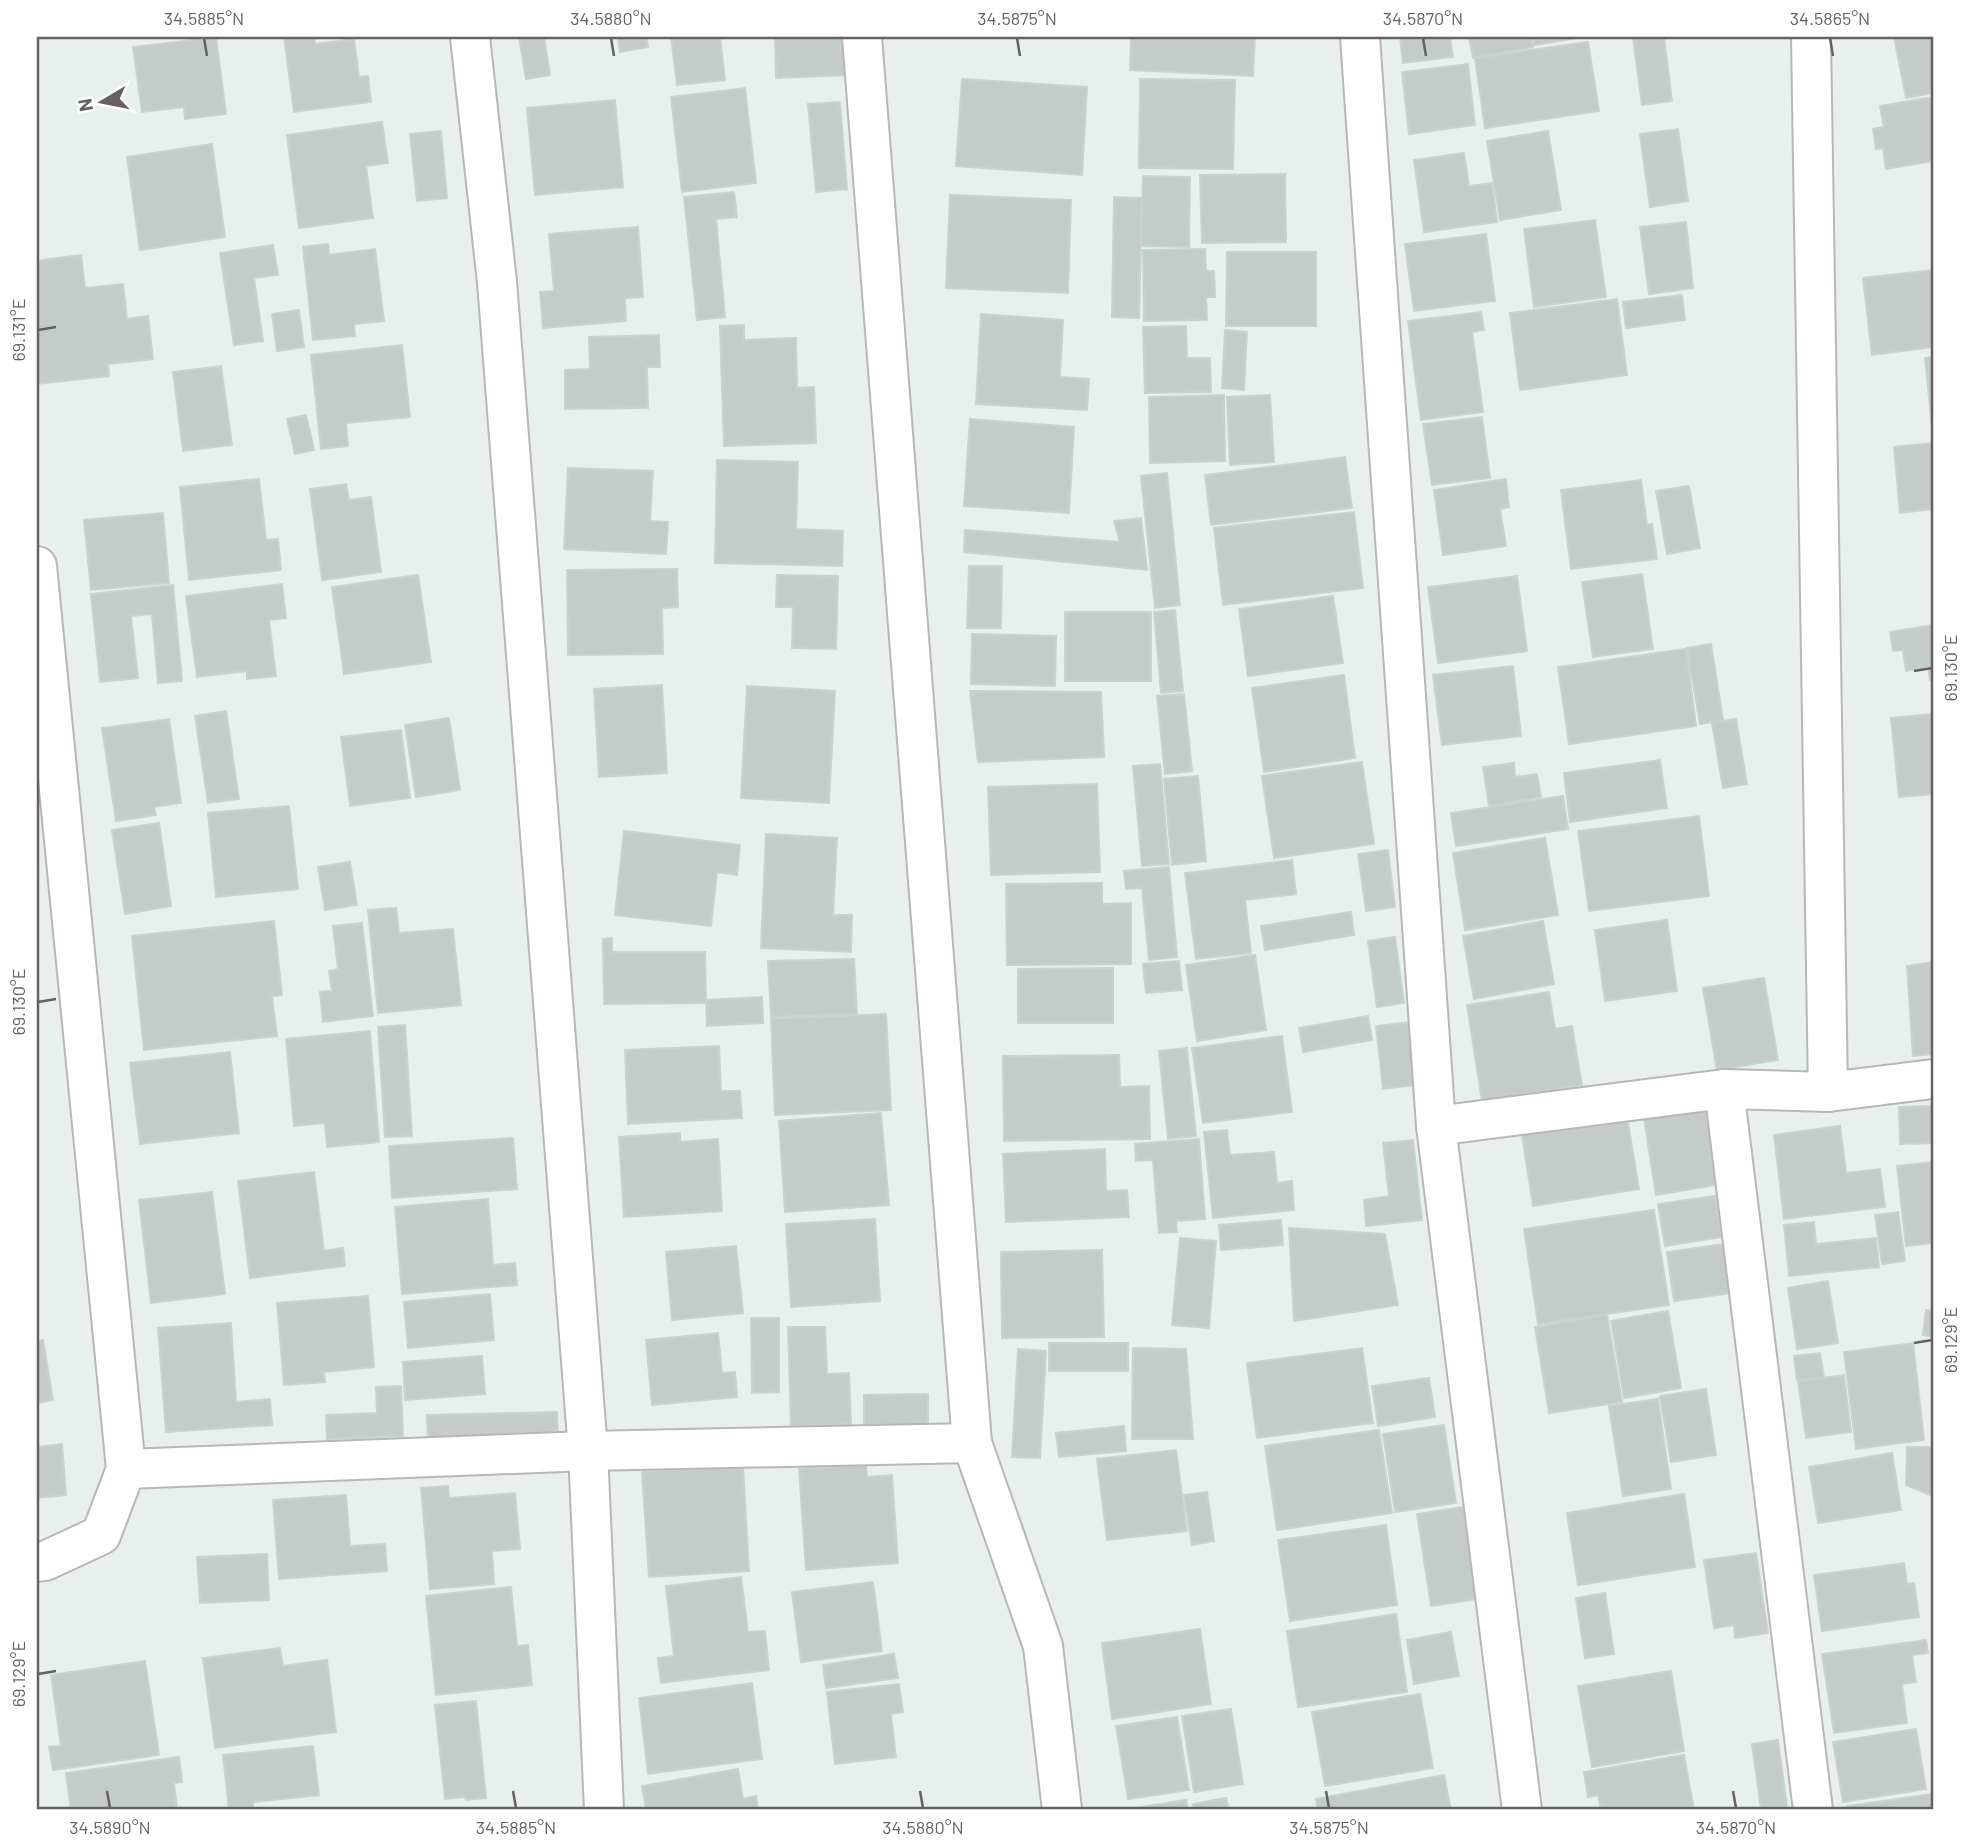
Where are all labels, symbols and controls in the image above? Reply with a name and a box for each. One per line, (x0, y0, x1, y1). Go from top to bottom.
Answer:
text: 34.5885°N (164, 7, 244, 29)
text: 34.5880°N (570, 7, 652, 29)
text: 34.5875°N (977, 7, 1057, 29)
text: 34.5870°N (1383, 7, 1463, 29)
text: 34.5865°N (1790, 7, 1870, 29)
north arrow (66, 66, 136, 136)
text: N (72, 97, 97, 113)
text: 69.131°E (7, 298, 29, 362)
text: 69.130°E (1939, 634, 1961, 702)
text: 69.130°E (7, 968, 29, 1036)
text: 69.129°E (1939, 1307, 1961, 1373)
text: 69.129°E (7, 1641, 29, 1707)
text: 34.5890°N (69, 1816, 151, 1838)
text: 34.5885°N (476, 1816, 556, 1838)
text: 34.5880°N (882, 1816, 964, 1838)
text: 34.5875°N (1289, 1816, 1369, 1838)
text: 34.5870°N (1696, 1816, 1776, 1838)

